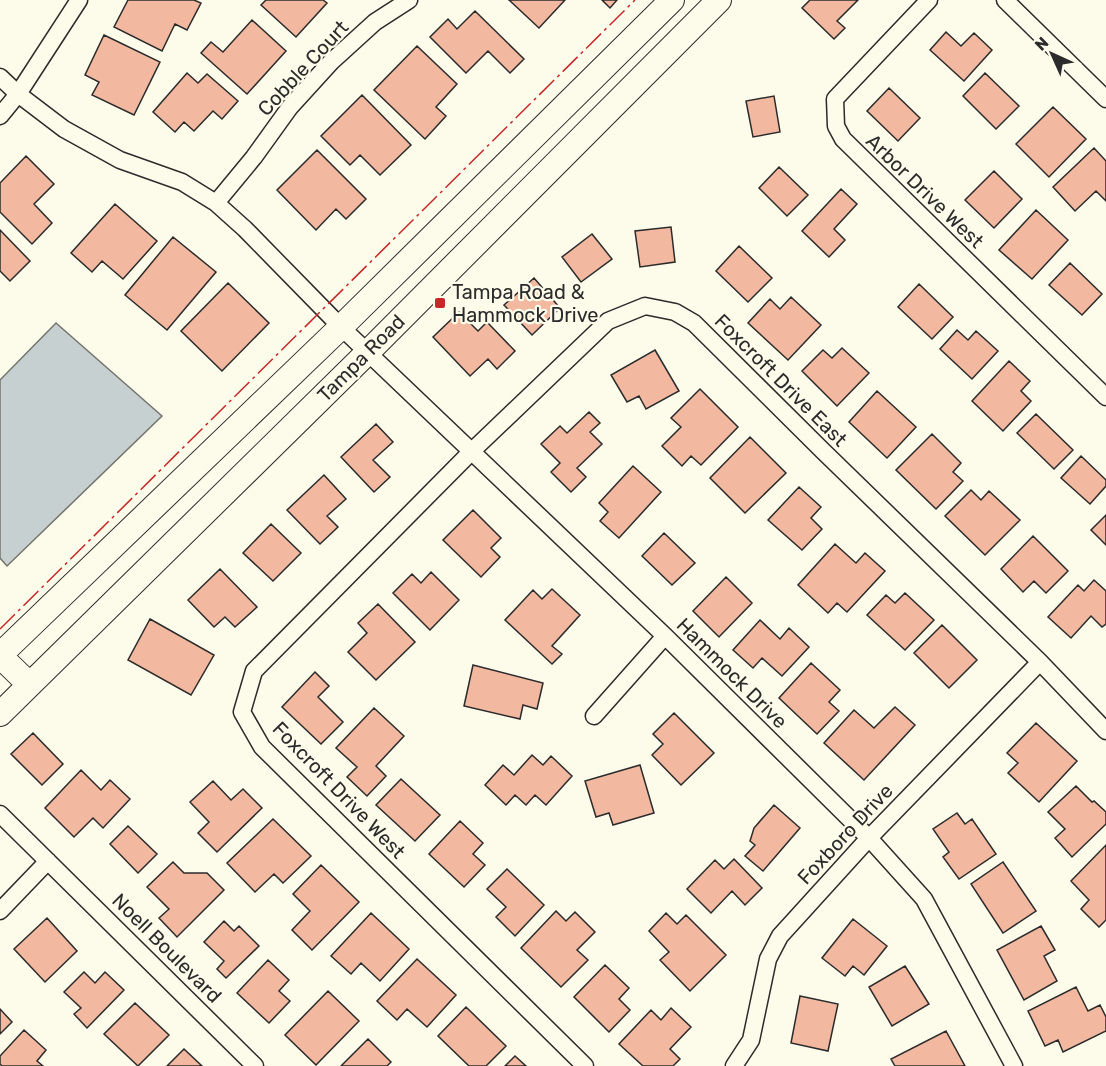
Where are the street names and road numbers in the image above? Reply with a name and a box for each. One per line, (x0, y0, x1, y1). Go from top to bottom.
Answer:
street label: Cobble Court (253, 15, 353, 121)
street label: Arbor Drive West (861, 129, 989, 253)
street label: Tampa Road (312, 309, 410, 407)
street label: Foxcroft Drive East (710, 309, 852, 451)
street label: Hammock Drive (672, 613, 792, 733)
street label: Foxcroft Drive West (268, 717, 411, 864)
street label: Foxboro Drive (792, 779, 898, 889)
street label: Noell Boulevard (107, 888, 227, 1008)

